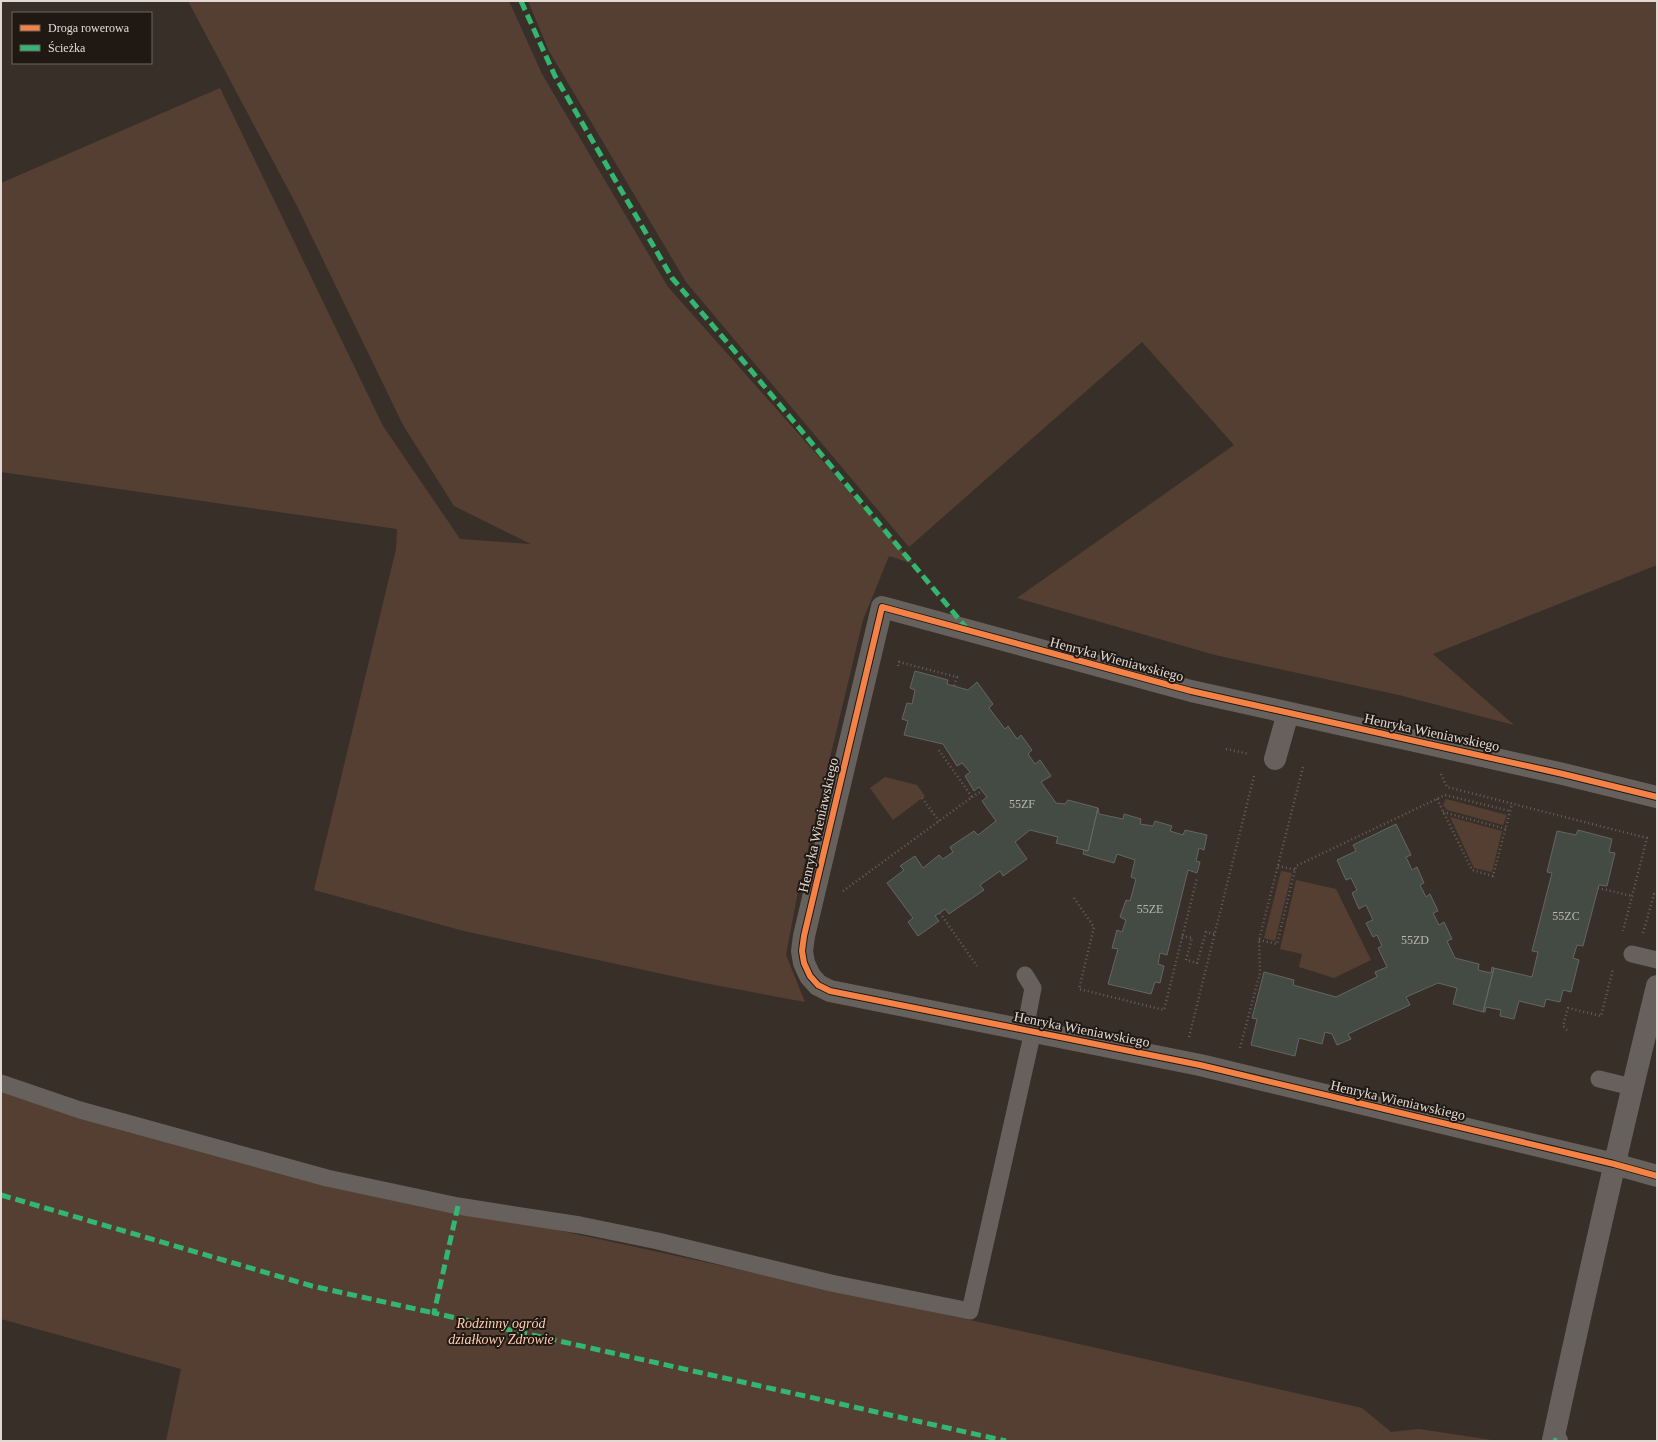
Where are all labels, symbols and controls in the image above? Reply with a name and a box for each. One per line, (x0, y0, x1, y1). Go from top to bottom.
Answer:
legend (12, 12, 152, 64)
text: Droga rowerowa (48, 21, 130, 35)
text: Ścieżka (48, 41, 86, 55)
street label: Henryka Wieniawskiego (1048, 634, 1185, 685)
street label: Henryka Wieniawskiego (1363, 711, 1501, 754)
street label: Henryka Wieniawskiego (796, 756, 841, 894)
house number: 55ZF (1009, 797, 1035, 811)
house number: 55ZE (1137, 902, 1163, 916)
house number: 55ZC (1552, 909, 1580, 923)
house number: 55ZD (1401, 933, 1429, 947)
street label: Henryka Wieniawskiego (1013, 1009, 1151, 1050)
street label: Henryka Wieniawskiego (1329, 1078, 1467, 1123)
park label: Rodzinny ogród działkowy Zdrowie (448, 1316, 554, 1347)

